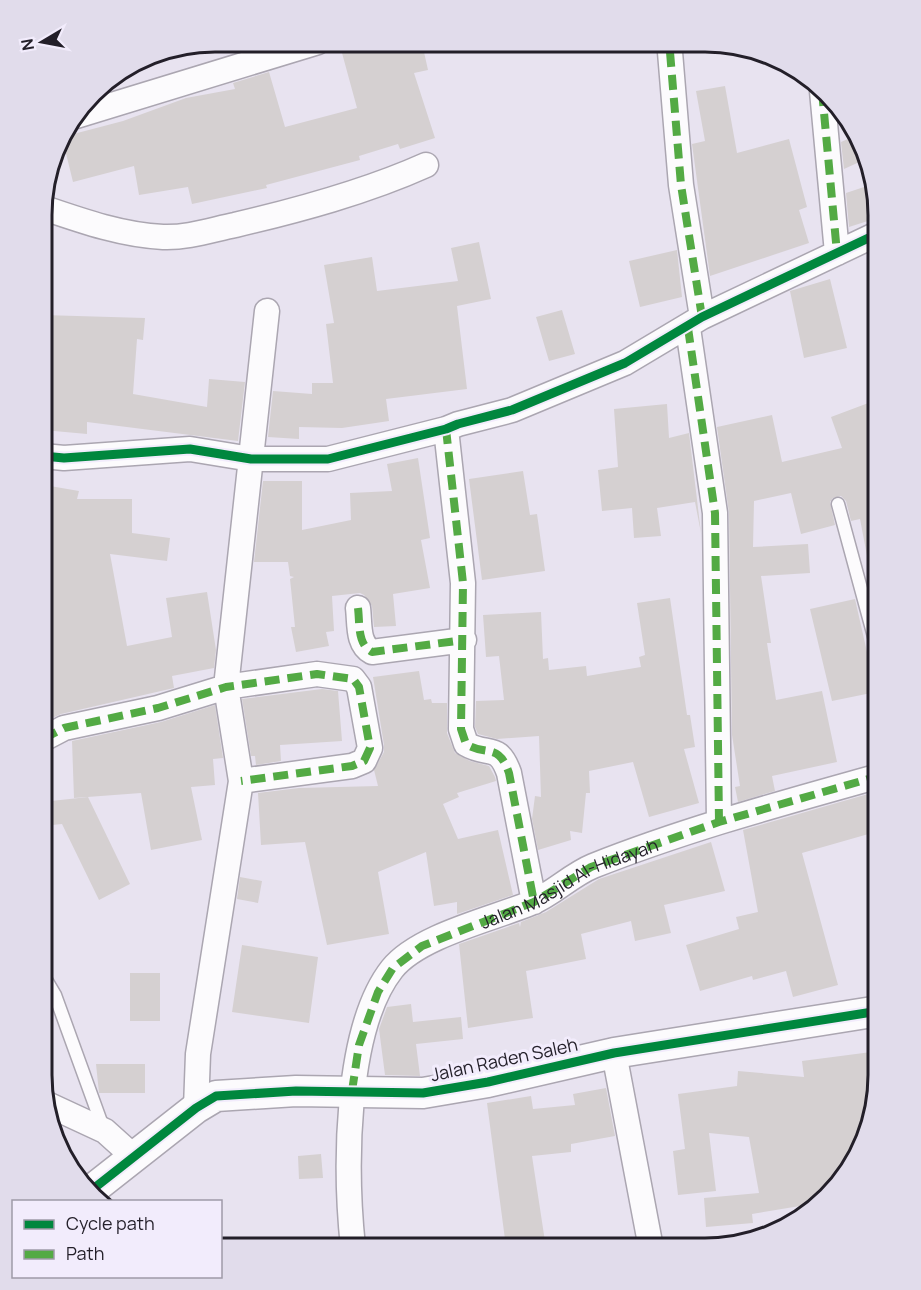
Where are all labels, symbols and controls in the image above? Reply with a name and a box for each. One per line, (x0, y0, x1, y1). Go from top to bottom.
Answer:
north arrow (12, 12, 72, 72)
text: N (15, 37, 39, 52)
street label: Jalan Masjid Al-Hidayah (477, 832, 661, 934)
street label: Jalan Raden Saleh (428, 1032, 580, 1086)
legend (12, 1200, 222, 1278)
text: Cycle path (66, 1211, 155, 1235)
text: Path (66, 1241, 104, 1265)

